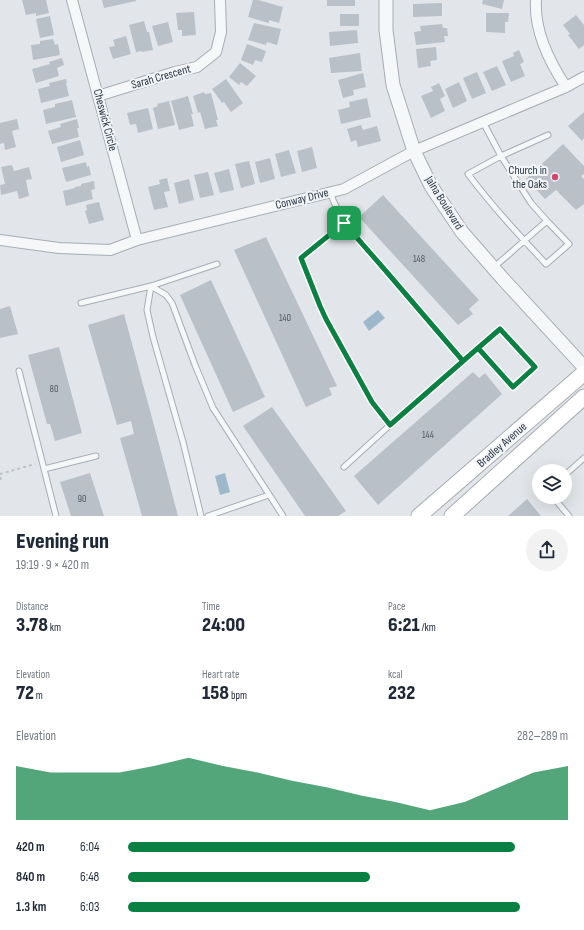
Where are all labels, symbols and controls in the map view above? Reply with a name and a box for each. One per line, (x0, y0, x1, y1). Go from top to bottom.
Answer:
street label: Sarah Crescent (129, 61, 193, 93)
street label: Cheswick Circle (90, 87, 121, 153)
place label: Church in the Oaks (509, 163, 547, 192)
street label: Jalna Boulevard (421, 172, 466, 233)
marker: Church in the Oaks (550, 172, 560, 182)
street label: Conway Drive (274, 185, 330, 213)
pin (327, 206, 361, 240)
icon: arrive (333, 212, 355, 234)
house number: 148 (413, 253, 425, 265)
house number: 140 (279, 312, 291, 324)
house number: 80 (50, 383, 58, 395)
street label: Bradley Avenue (474, 419, 530, 471)
house number: 144 (422, 429, 434, 441)
map controls (532, 464, 572, 504)
button: layers (532, 464, 572, 504)
house number: 90 (78, 493, 86, 505)
text: Evening run (16, 528, 109, 555)
button: share (526, 529, 568, 571)
text: 19:19 · 9 × 420 m (16, 557, 89, 573)
text: Distance (16, 600, 48, 613)
text: Time (202, 600, 220, 613)
text: Pace (388, 600, 406, 613)
text: 3.78 (16, 613, 48, 637)
text: 24:00 (202, 613, 245, 637)
text: 6:21 (388, 613, 420, 637)
text: km (48, 621, 61, 634)
text: /km (420, 621, 436, 634)
text: Elevation (16, 668, 50, 681)
text: Heart rate (202, 668, 240, 681)
text: kcal (388, 668, 403, 681)
text: 72 (16, 681, 34, 705)
text: 158 (202, 681, 229, 705)
text: 232 (388, 681, 415, 705)
text: m (34, 689, 43, 702)
text: bpm (229, 689, 247, 702)
text: Elevation (16, 728, 56, 744)
text: 282–289 m (517, 728, 568, 744)
text: 420 m (16, 839, 45, 855)
text: 6:04 (80, 839, 99, 855)
text: 840 m (16, 869, 45, 885)
text: 6:48 (80, 869, 99, 885)
text: 1.3 km (16, 899, 46, 915)
text: 6:03 (80, 899, 99, 915)

